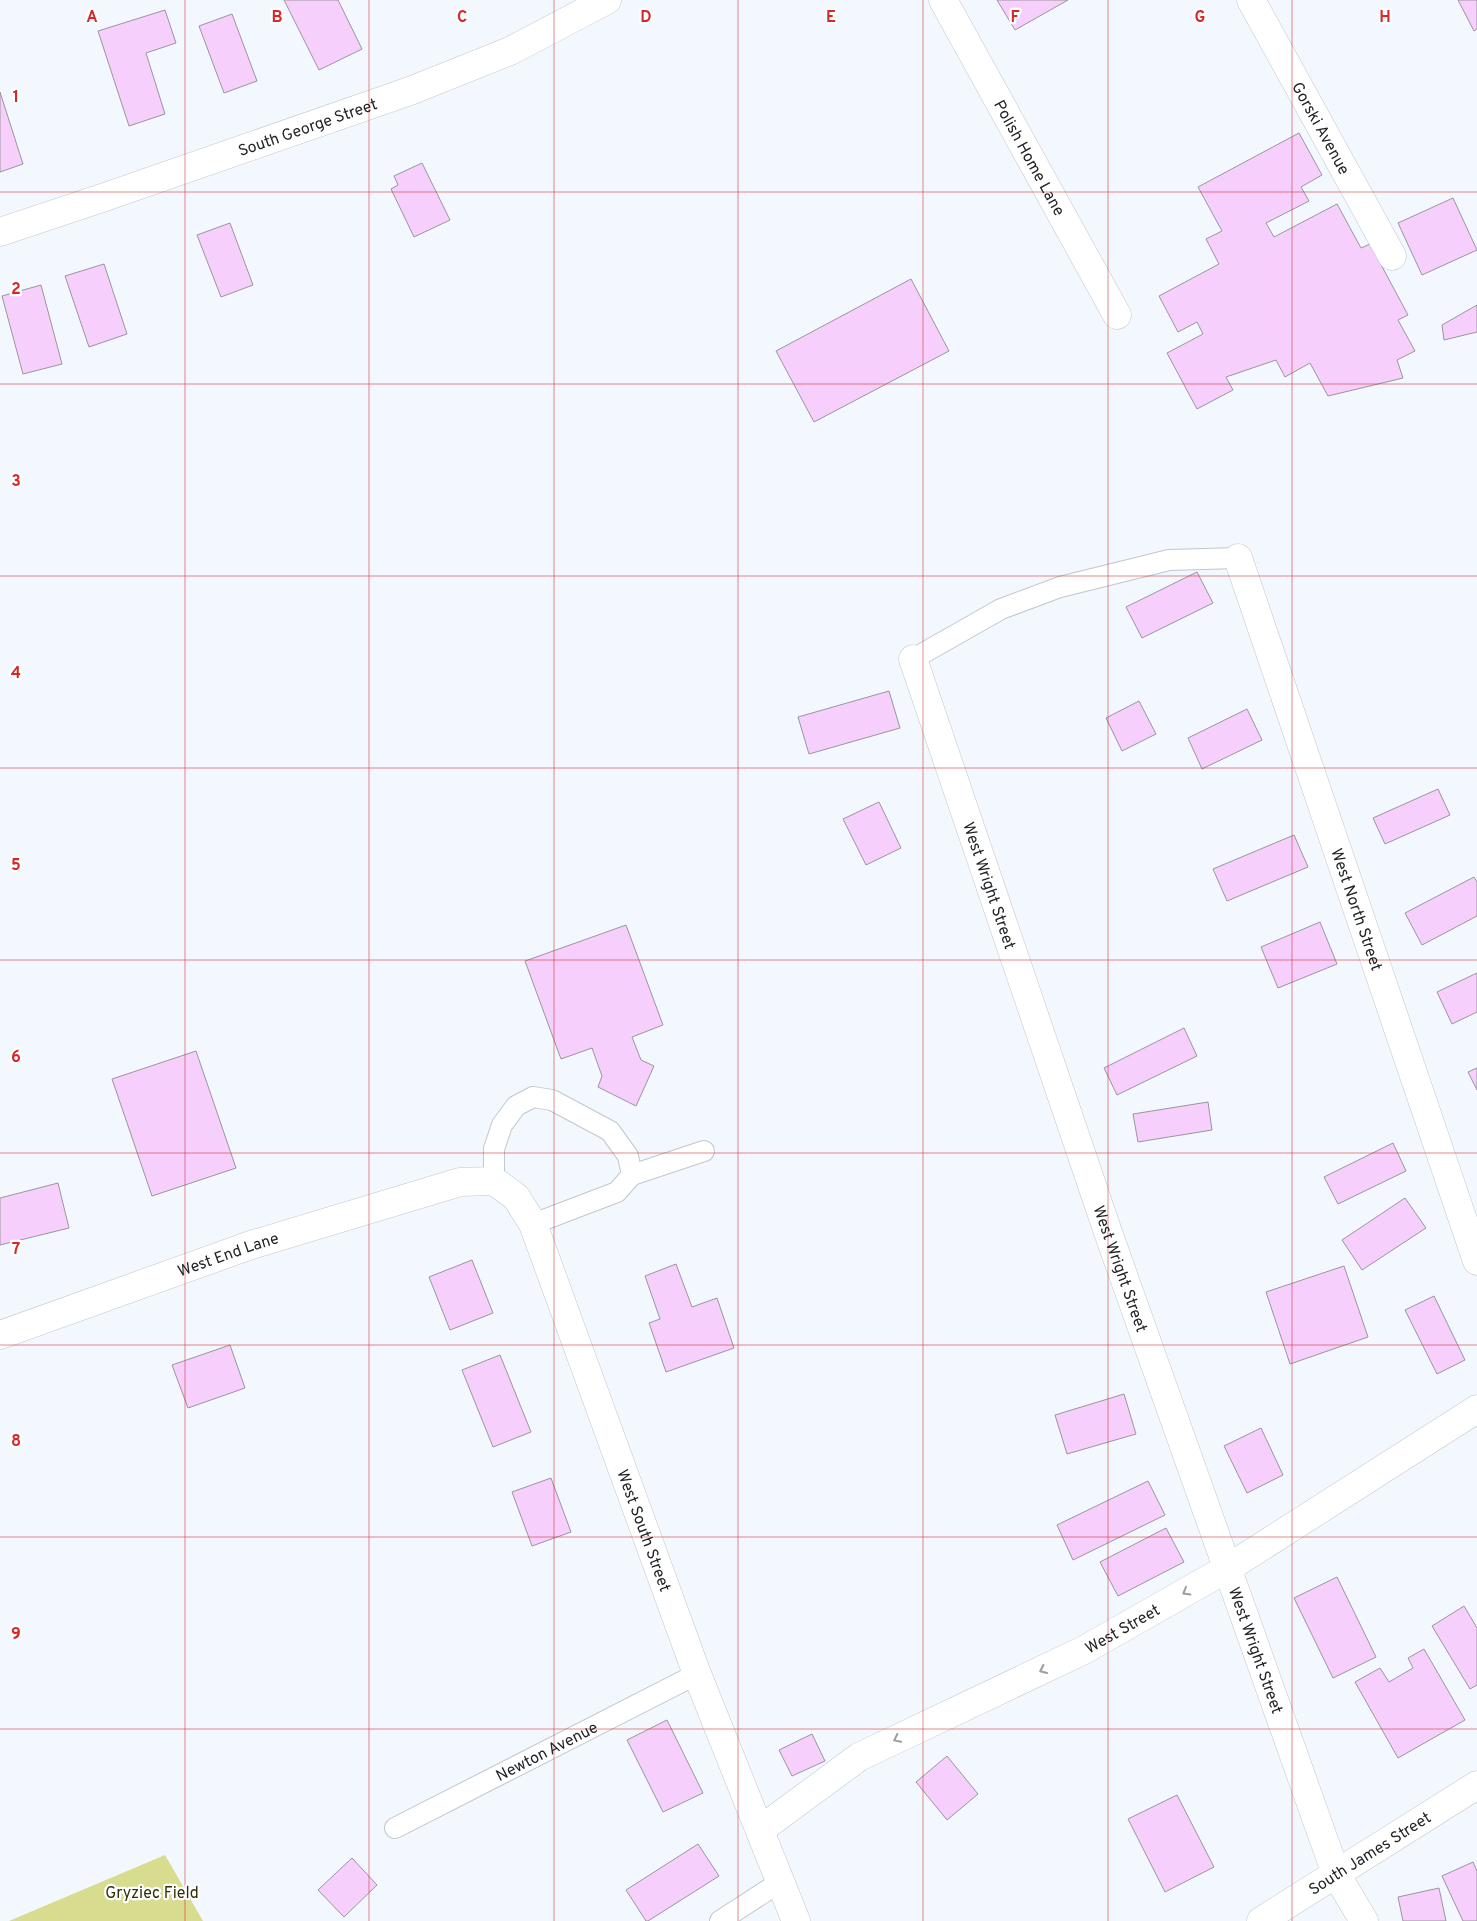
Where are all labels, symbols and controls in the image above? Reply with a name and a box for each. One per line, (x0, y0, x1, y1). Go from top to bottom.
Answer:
text: A (86, 8, 98, 28)
text: B (271, 8, 283, 28)
text: C (457, 8, 467, 28)
text: D (640, 8, 652, 28)
text: E (826, 8, 836, 28)
text: F (1010, 8, 1020, 28)
text: G (1195, 8, 1205, 28)
text: H (1379, 8, 1391, 28)
street label: Gorski Avenue (1286, 79, 1353, 179)
text: 1 (13, 88, 19, 108)
street label: South George Street (236, 95, 380, 162)
street label: Polish Home Lane (988, 97, 1068, 220)
text: 2 (11, 280, 21, 300)
text: 3 (11, 472, 21, 492)
text: 4 (11, 664, 21, 684)
street label: West Wright Street (957, 820, 1019, 952)
street label: West North Street (1325, 846, 1386, 974)
text: 5 (11, 856, 21, 876)
text: 6 (11, 1048, 21, 1068)
street label: West Wright Street (1088, 1203, 1151, 1335)
street label: West End Lane (175, 1229, 281, 1282)
text: 7 (12, 1240, 20, 1260)
text: 8 (11, 1432, 21, 1452)
street label: West South Street (611, 1467, 674, 1595)
street label: West Wright Street (1223, 1585, 1286, 1717)
one-way arrow (1182, 1586, 1191, 1596)
street label: West Street (1082, 1601, 1164, 1659)
text: 9 (11, 1625, 21, 1645)
one-way arrow (1039, 1663, 1048, 1674)
street label: Newton Avenue (493, 1718, 602, 1787)
one-way arrow (893, 1733, 902, 1743)
street label: South James Street (1305, 1809, 1435, 1900)
park label: Gryziec Field (105, 1884, 199, 1904)

